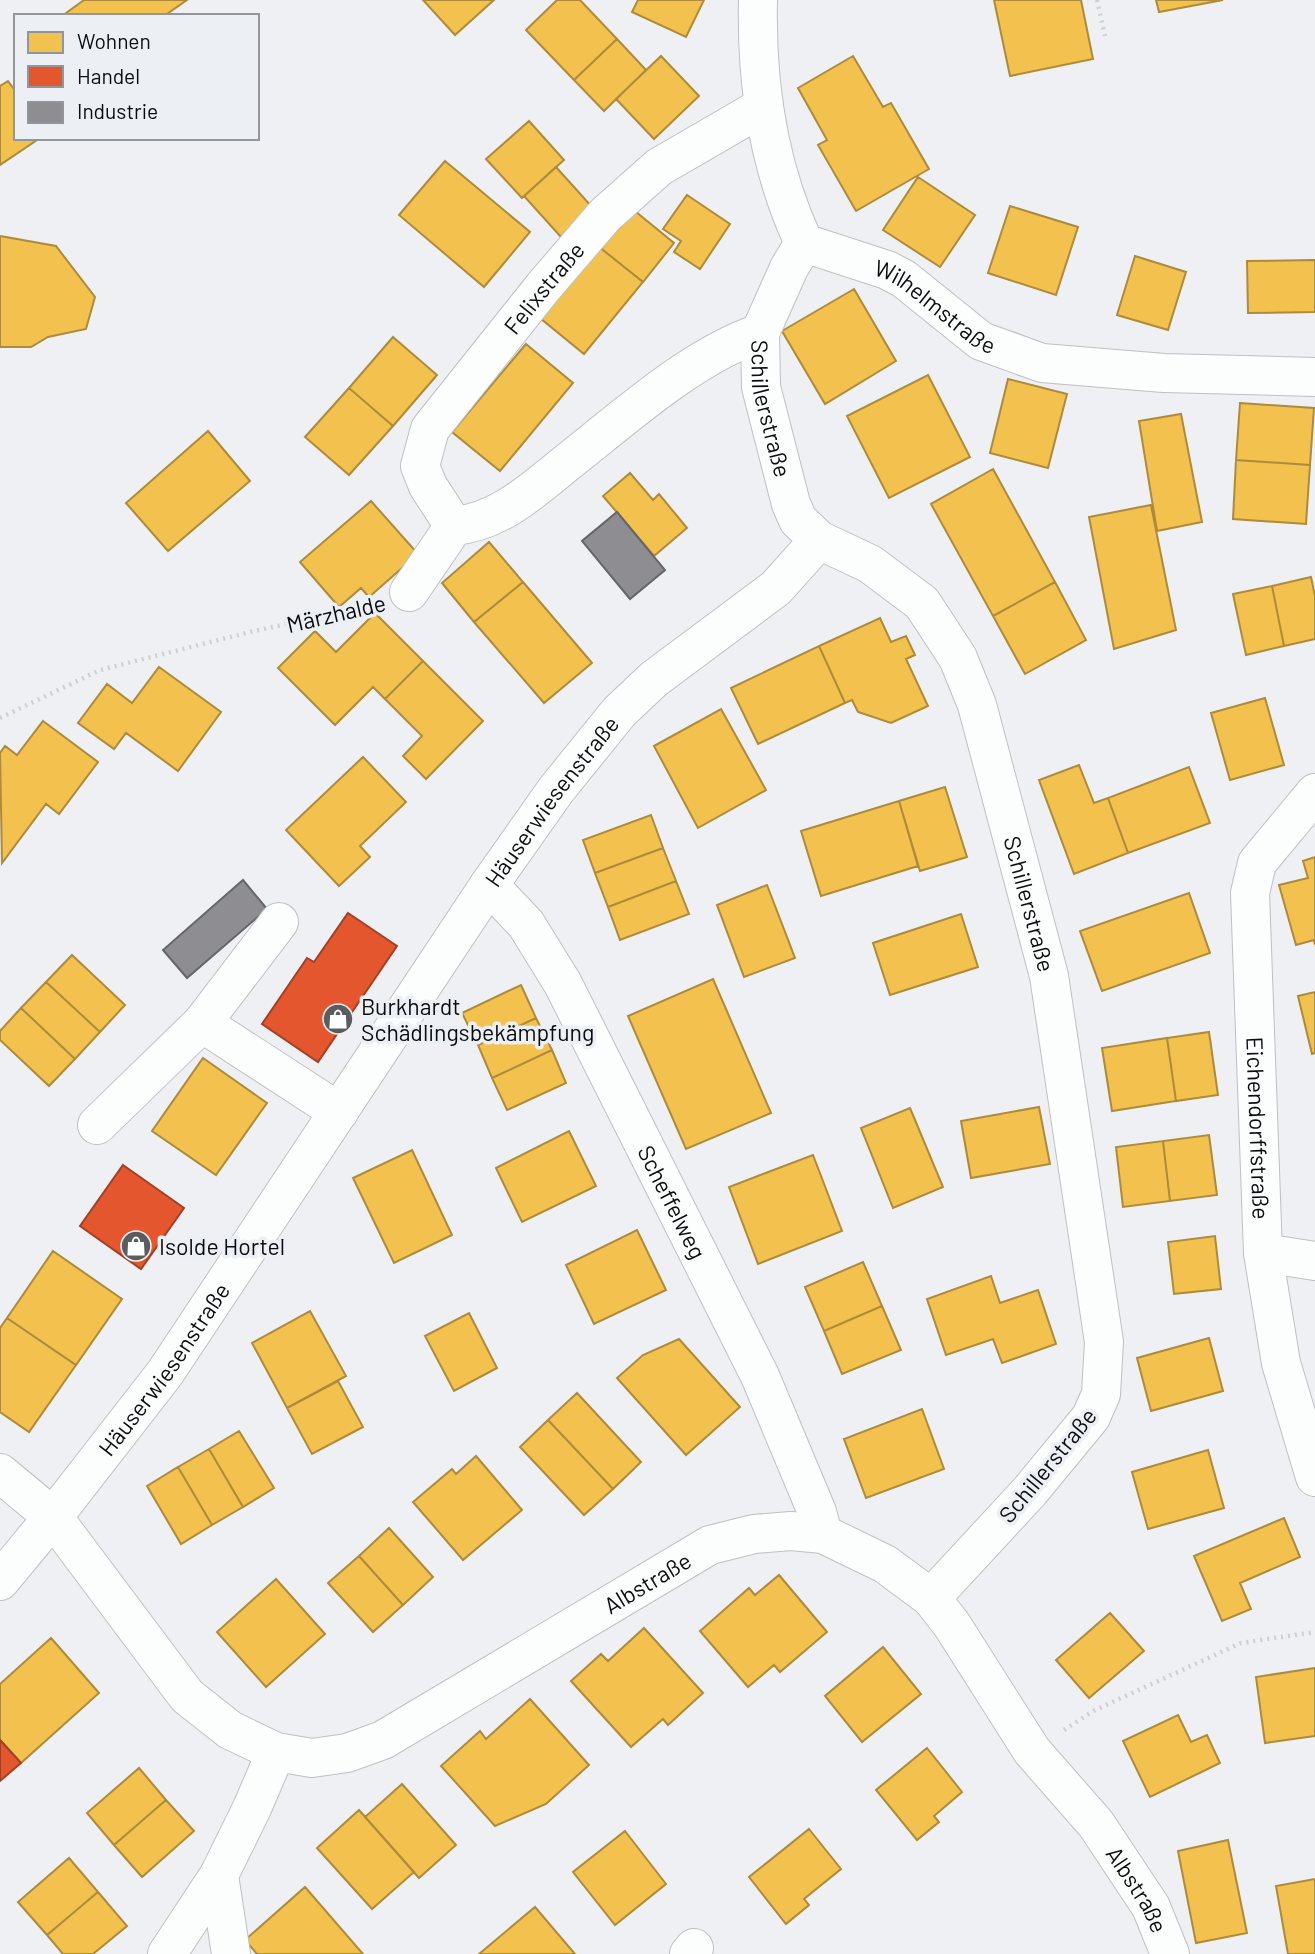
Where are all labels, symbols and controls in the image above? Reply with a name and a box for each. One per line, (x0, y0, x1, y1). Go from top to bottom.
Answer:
legend (14, 14, 259, 140)
text: Wohnen (77, 28, 151, 53)
text: Handel (77, 63, 140, 88)
text: Industrie (77, 98, 158, 123)
street label: Felixstraße (498, 236, 590, 339)
street label: Wilhelmstraße (871, 253, 999, 359)
street label: Schillerstraße (746, 340, 798, 480)
street label: Märzhalde (284, 588, 388, 638)
street label: Häuserwiesenstraße (478, 710, 624, 892)
street label: Schillerstraße (998, 833, 1061, 975)
place label: Burkhardt Schädlingsbekämpfung (361, 992, 594, 1046)
shop icon: Burkhardt Schädlingsbekämpfung (321, 1002, 355, 1036)
street label: Eichendorffstraße (1241, 1036, 1276, 1220)
street label: Scheffelweg (632, 1140, 713, 1263)
shop icon: Isolde Hortel (119, 1229, 153, 1263)
place label: Isolde Hortel (159, 1232, 285, 1260)
street label: Häuserwiesenstraße (92, 1277, 235, 1461)
street label: Schillerstraße (992, 1402, 1102, 1528)
street label: Albstraße (599, 1546, 696, 1619)
street label: Albstraße (1101, 1841, 1174, 1937)

